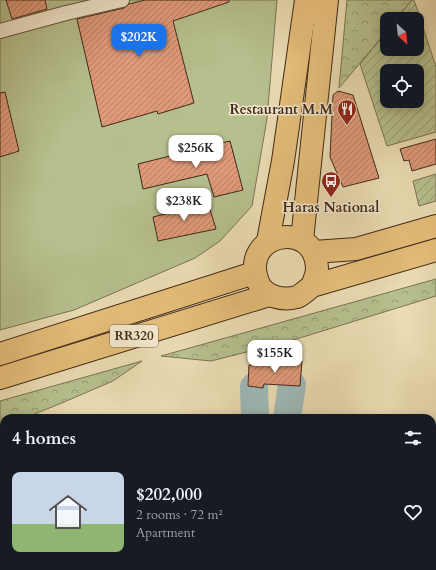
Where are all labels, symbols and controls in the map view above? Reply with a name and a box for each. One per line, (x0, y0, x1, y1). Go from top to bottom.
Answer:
north arrow (380, 12, 424, 56)
map controls (380, 12, 424, 108)
pin: $202K (111, 24, 167, 58)
text: $202K (120, 28, 158, 46)
button: locate (380, 64, 424, 108)
restaurant icon: Restaurant M.M (336, 98, 358, 126)
place label: Restaurant M.M (229, 100, 333, 119)
pin: $256K (168, 135, 224, 169)
text: $256K (177, 139, 215, 157)
bus stop icon: Haras National (320, 170, 342, 198)
pin: $238K (156, 188, 212, 222)
text: $238K (165, 192, 203, 210)
place label: Haras National (283, 198, 379, 217)
road number: RR320 (110, 325, 158, 347)
pin: $155K (247, 340, 303, 374)
text: $155K (256, 344, 294, 362)
text: 4 homes (12, 427, 76, 450)
icon: filters (402, 427, 424, 449)
text: $202,000 (136, 483, 202, 506)
icon: home (44, 488, 92, 536)
icon: heart (402, 501, 424, 523)
text: 2 rooms · 72 m² (136, 506, 223, 524)
text: Apartment (136, 524, 195, 542)

